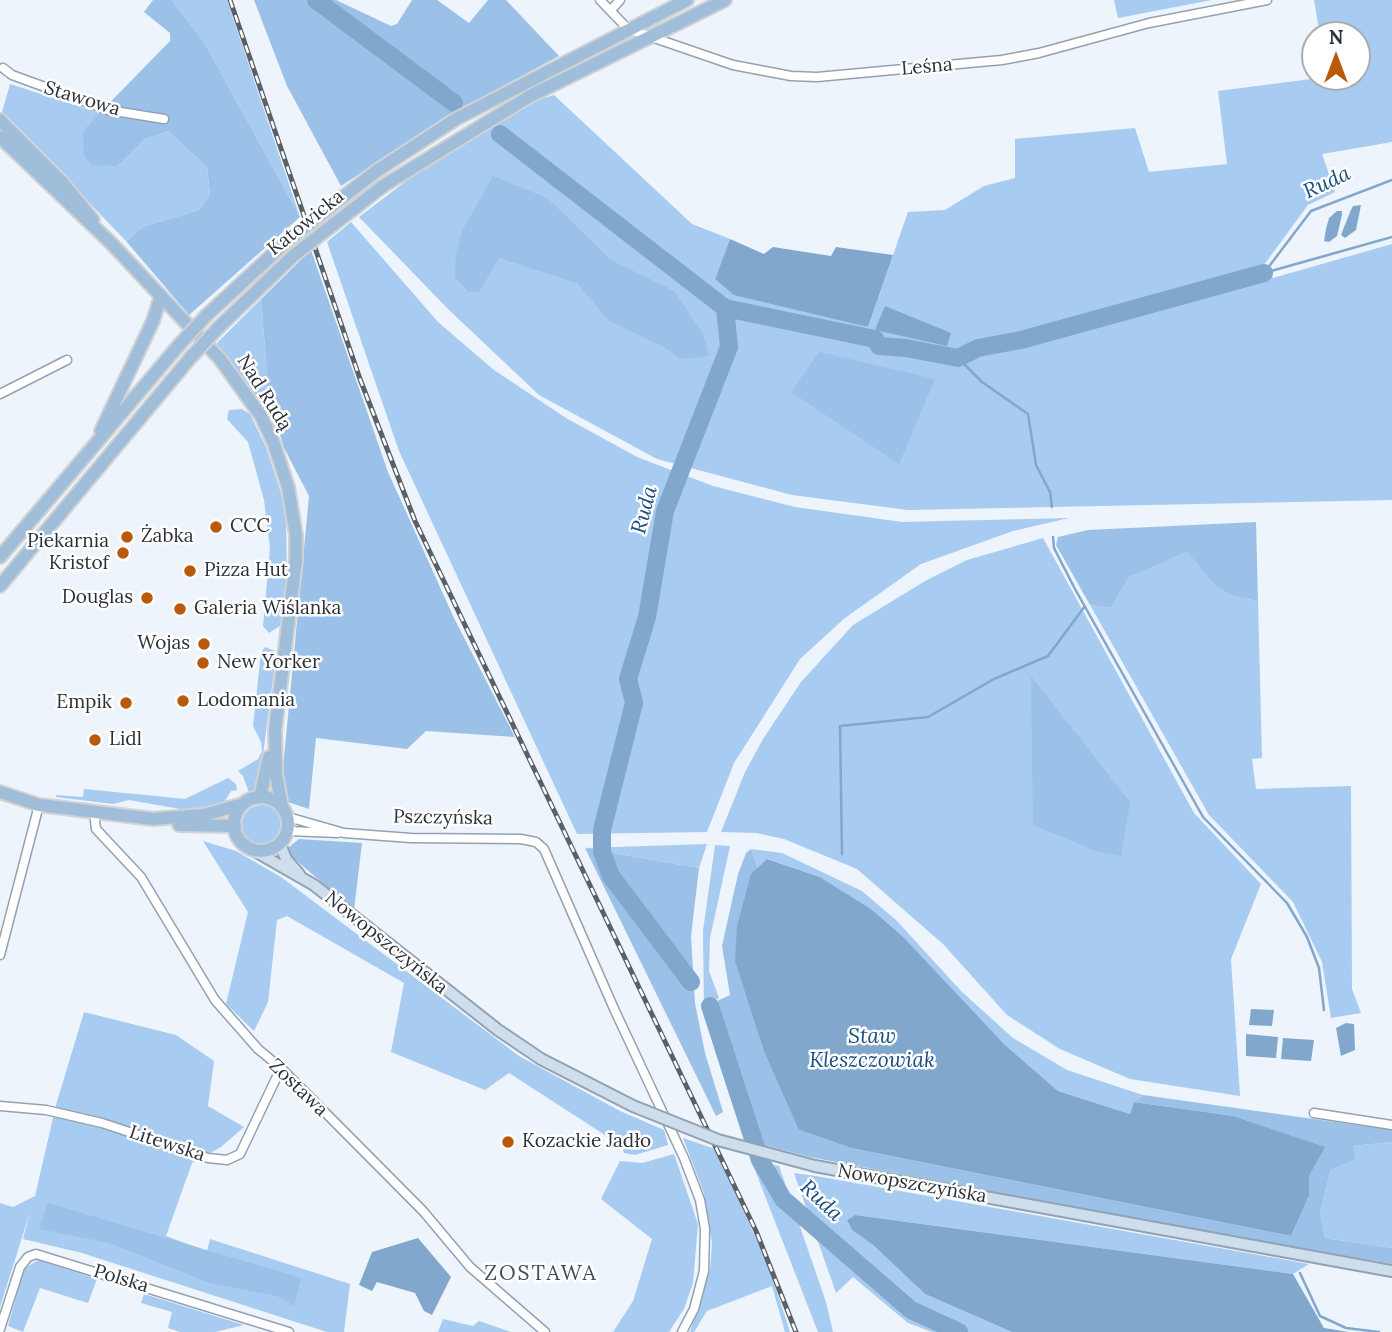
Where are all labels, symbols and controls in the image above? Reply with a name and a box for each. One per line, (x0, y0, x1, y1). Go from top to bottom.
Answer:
north arrow (1301, 21, 1371, 91)
text: N (1329, 25, 1343, 49)
street label: Leśna (900, 53, 954, 81)
street label: Stawowa (41, 77, 123, 121)
water label: Ruda (1300, 161, 1354, 205)
street label: Katowicka (263, 185, 349, 261)
street label: Nad Rudą (232, 351, 296, 435)
water label: Ruda (627, 483, 663, 537)
place label: CCC (230, 516, 270, 538)
marker: CCC (208, 519, 224, 535)
place label: Żabka (141, 526, 193, 548)
marker: Żabka (119, 529, 135, 545)
place label: Piekarnia Kristof (27, 531, 109, 575)
marker: Piekarnia Kristof (115, 545, 131, 561)
place label: Pizza Hut (204, 560, 288, 582)
marker: Pizza Hut (182, 563, 198, 579)
place label: Douglas (62, 587, 133, 609)
marker: Douglas (139, 590, 155, 606)
place label: Galeria Wiślanka (194, 598, 341, 620)
marker: Galeria Wiślanka (172, 601, 188, 617)
place label: Wojas (137, 633, 190, 655)
marker: Wojas (196, 636, 212, 652)
place label: New Yorker (217, 652, 320, 674)
marker: New Yorker (195, 655, 211, 671)
place label: Lodomania (197, 690, 295, 712)
place label: Empik (56, 692, 112, 714)
marker: Lodomania (175, 693, 191, 709)
marker: Empik (118, 695, 134, 711)
place label: Lidl (109, 729, 142, 751)
marker: Lidl (87, 732, 103, 748)
street label: Pszczyńska (393, 806, 493, 830)
street label: Nowopszczyńska (320, 887, 452, 999)
water label: Staw Kleszczowiak (809, 1024, 935, 1074)
street label: Zostawa (264, 1054, 332, 1122)
street label: Litewska (126, 1121, 208, 1167)
place label: Kozackie Jadło (522, 1131, 651, 1153)
marker: Kozackie Jadło (500, 1134, 516, 1150)
street label: Nowopszczyńska (836, 1160, 988, 1208)
water label: Ruda (795, 1175, 847, 1227)
street label: Polska (91, 1260, 151, 1298)
district label: ZOSTAWA (485, 1261, 597, 1287)

